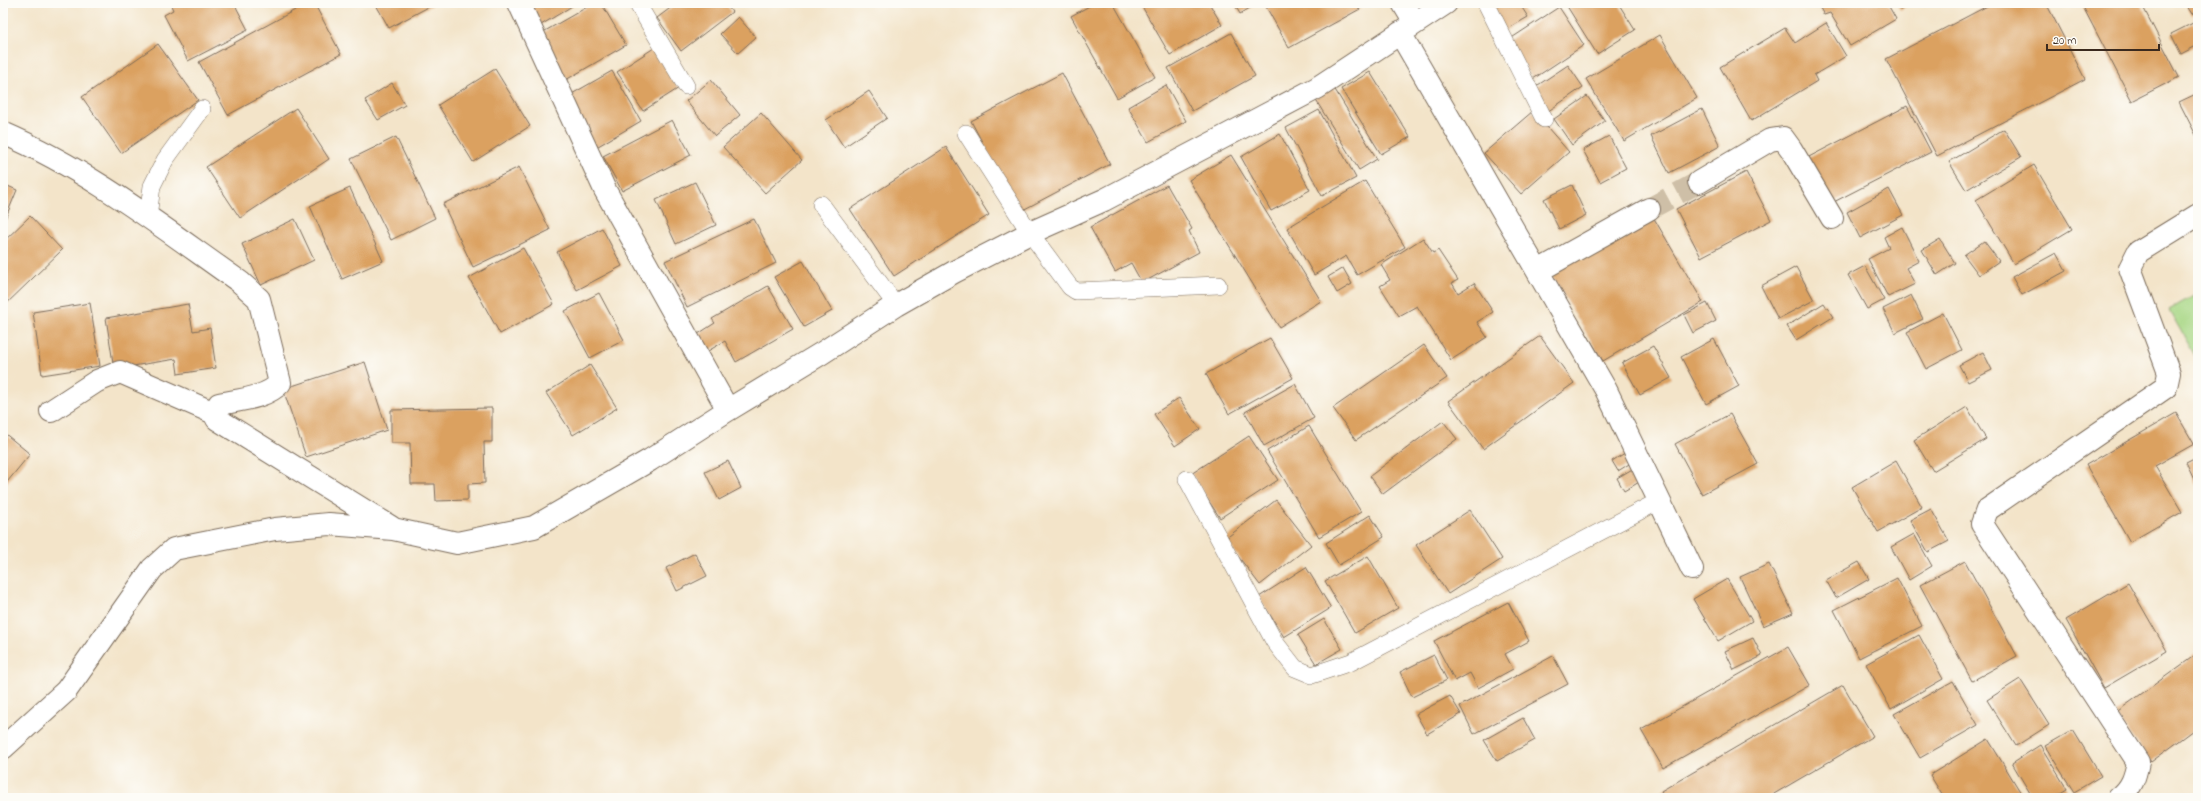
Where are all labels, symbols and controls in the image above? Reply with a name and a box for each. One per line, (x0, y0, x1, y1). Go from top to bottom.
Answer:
scale bar (2047, 26, 2159, 52)
text: 20 m (2053, 32, 2076, 50)

